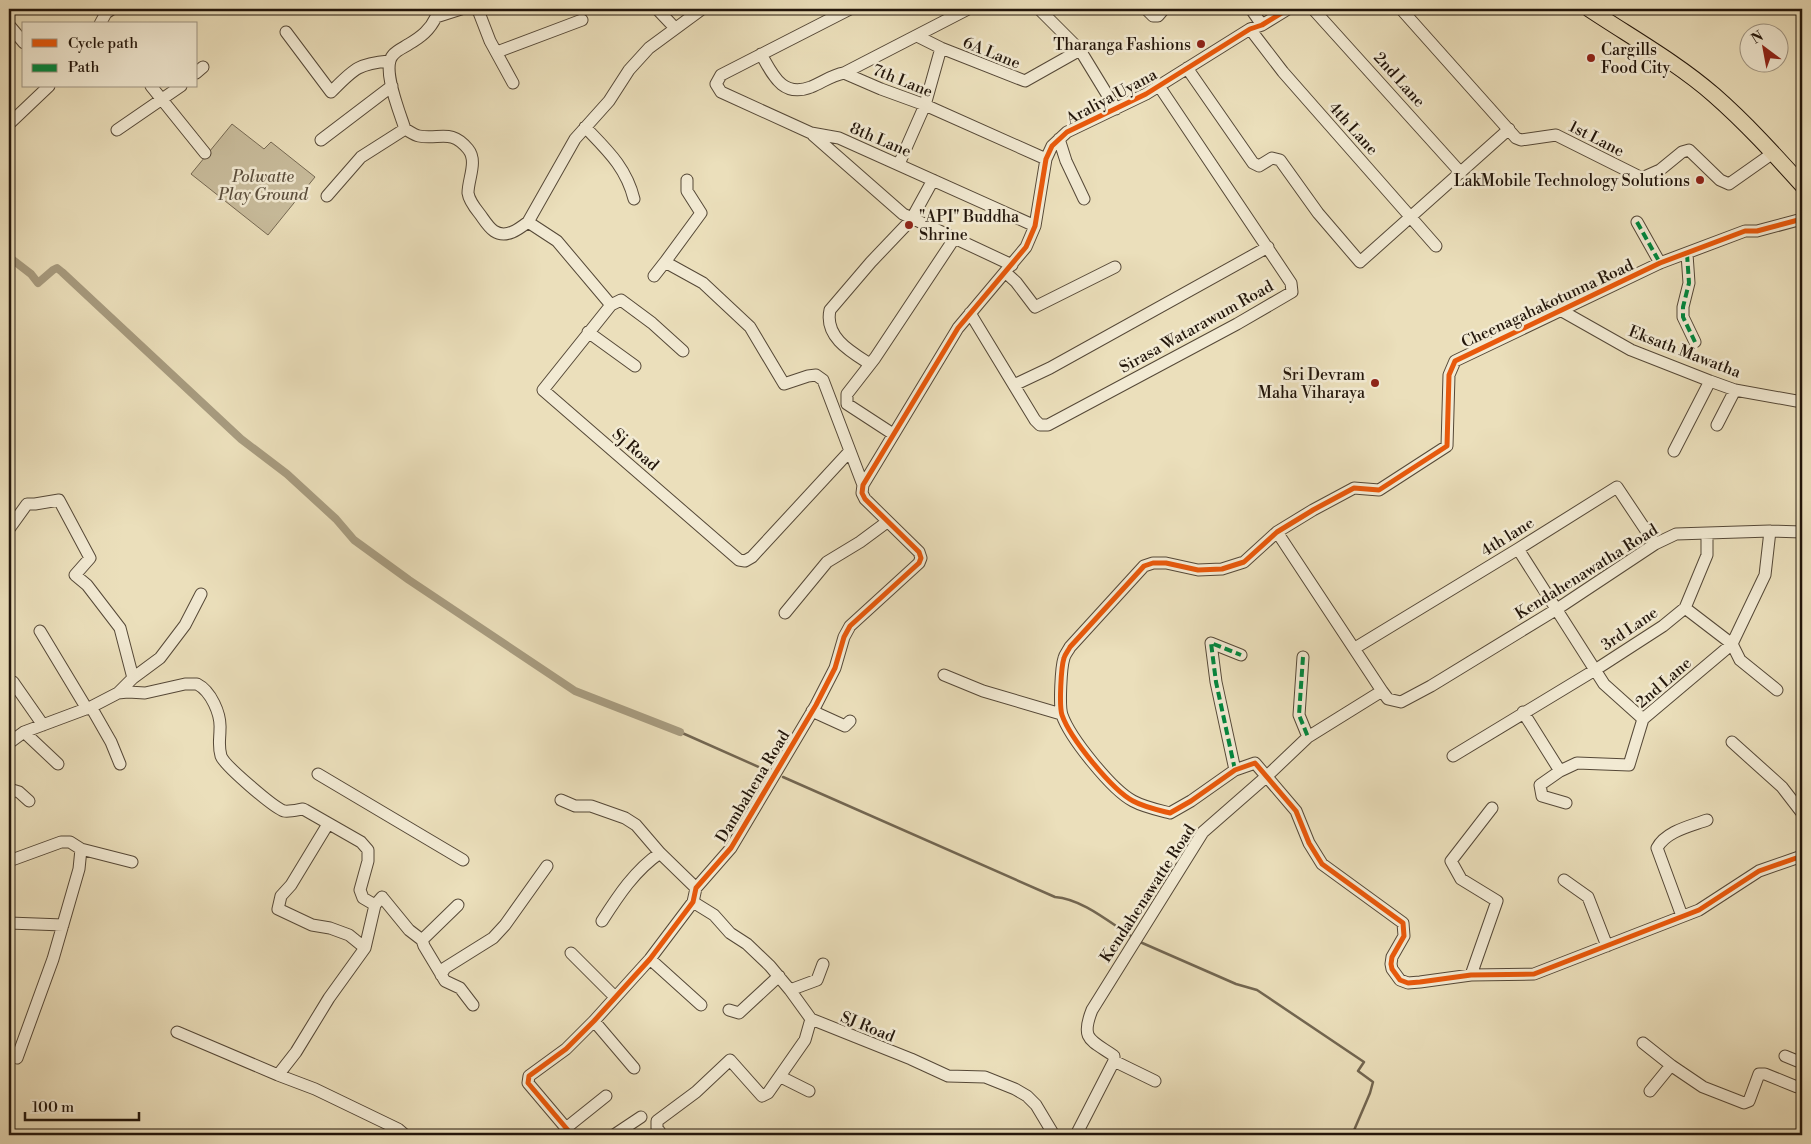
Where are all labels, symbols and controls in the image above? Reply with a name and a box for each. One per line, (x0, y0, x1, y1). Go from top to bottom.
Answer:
legend (22, 22, 198, 88)
north arrow (1738, 22, 1788, 72)
text: N (1748, 27, 1767, 48)
street label: 6A Lane (960, 32, 1023, 73)
text: Cycle path (68, 34, 138, 53)
place label: Tharanga Fashions (1053, 35, 1191, 55)
marker: Tharanga Fashions (1195, 38, 1207, 50)
place label: Cargills Food City (1601, 40, 1670, 78)
street label: 2nd Lane (1369, 48, 1429, 111)
marker: Cargills Food City (1585, 52, 1597, 64)
text: Path (68, 58, 100, 77)
street label: 7th Lane (870, 60, 936, 102)
street label: Araliya Uyana (1062, 64, 1161, 130)
street label: 4th Lane (1324, 98, 1382, 159)
street label: 1st Lane (1566, 117, 1628, 161)
street label: 8th Lane (847, 118, 914, 162)
park label: Polwatte Play Ground (217, 167, 309, 205)
place label: LakMobile Technology Solutions (1454, 171, 1690, 191)
marker: LakMobile Technology Solutions (1694, 174, 1706, 186)
place label: "API" Buddha Shrine (919, 207, 1020, 245)
marker: "API" Buddha Shrine (903, 219, 915, 231)
street label: Cheenagahakotunna Road (1458, 255, 1637, 353)
street label: Sirasa Watarawum Road (1116, 276, 1277, 378)
street label: Eksath Mawatha (1626, 321, 1744, 383)
place label: Sri Devram Maha Viharaya (1258, 365, 1366, 403)
marker: Sri Devram Maha Viharaya (1369, 377, 1381, 389)
street label: Sj Road (608, 424, 663, 475)
street label: 4th lane (1477, 513, 1538, 561)
street label: Kendahenawatha Road (1511, 520, 1662, 624)
street label: 3rd Lane (1597, 603, 1662, 655)
street label: 2nd Lane (1632, 653, 1696, 712)
street label: Dambahena Road (711, 727, 794, 846)
street label: Kendahenawatte Road (1096, 821, 1200, 966)
street label: SJ Road (838, 1007, 898, 1047)
scale bar (25, 1089, 139, 1121)
text: 100 m (32, 1098, 74, 1117)

